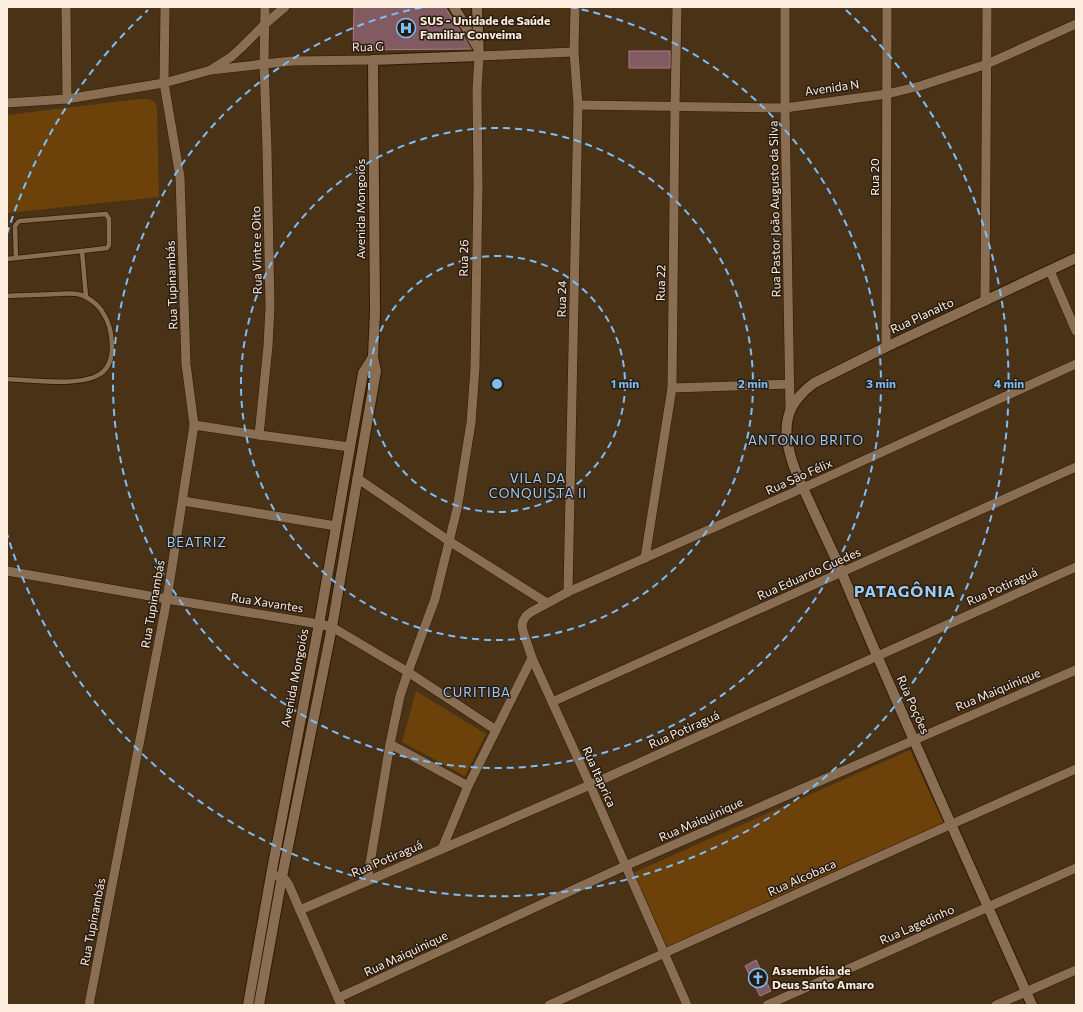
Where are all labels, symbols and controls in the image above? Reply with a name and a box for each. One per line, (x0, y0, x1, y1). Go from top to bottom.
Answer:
place label: SUS - Unidade de Saúde Familiar Conveima (420, 13, 550, 41)
hospital icon: SUS - Unidade de Saúde Familiar Conveima (395, 17, 417, 39)
street label: Rua G (352, 39, 384, 53)
street label: Avenida N (804, 76, 860, 98)
street label: Rua Pastor João Augusto da Silva (765, 121, 784, 297)
street label: Rua 20 (867, 158, 881, 196)
street label: Avenida Mongoiós (353, 159, 367, 259)
street label: Rua Vinte e Oito (248, 206, 264, 294)
street label: Rua 26 (456, 239, 470, 277)
street label: Rua Tupinambás (162, 240, 180, 330)
street label: Rua 22 (653, 264, 667, 301)
street label: Rua 24 (554, 280, 568, 318)
street label: Rua Planalto (888, 294, 955, 336)
text: 1 min (611, 376, 639, 390)
text: 2 min (738, 376, 768, 390)
text: 3 min (866, 376, 896, 390)
text: 4 min (994, 376, 1024, 390)
centre of rings (490, 377, 504, 391)
district label: ANTONIO BRITO (748, 432, 864, 448)
street label: Rua São Félix (763, 455, 835, 497)
district label: VILA DA CONQUISTA II (489, 470, 587, 501)
district label: BEATRIZ (167, 534, 227, 550)
street label: Rua Eduardo Guedes (755, 544, 863, 602)
street label: Rua Tupinambás (137, 559, 167, 649)
street label: Rua Potiraguá (964, 564, 1039, 608)
district label: PATAGÔNIA (854, 581, 956, 600)
street label: Rua Xavantes (230, 589, 304, 615)
street label: Avenida Mongoiós (278, 627, 310, 728)
street label: Rua Maiquinique (953, 665, 1042, 713)
street label: Rua Poções (895, 673, 933, 736)
district label: CURITIBA (443, 684, 511, 700)
street label: Rua Potiraguá (646, 707, 721, 751)
street label: Rua Itaprica (580, 744, 620, 809)
street label: Rua Maiquinique (656, 794, 745, 844)
street label: Rua Potiraguá (349, 837, 424, 879)
street label: Rua Alcobaca (765, 856, 838, 898)
street label: Rua Tupinambás (77, 877, 107, 967)
street label: Rua Lagedinho (877, 901, 956, 947)
street label: Rua Maiquinique (361, 928, 450, 979)
place label: Assembléia de Deus Santo Amaro (772, 963, 874, 991)
church icon: Assembléia de Deus Santo Amaro (747, 967, 769, 989)

